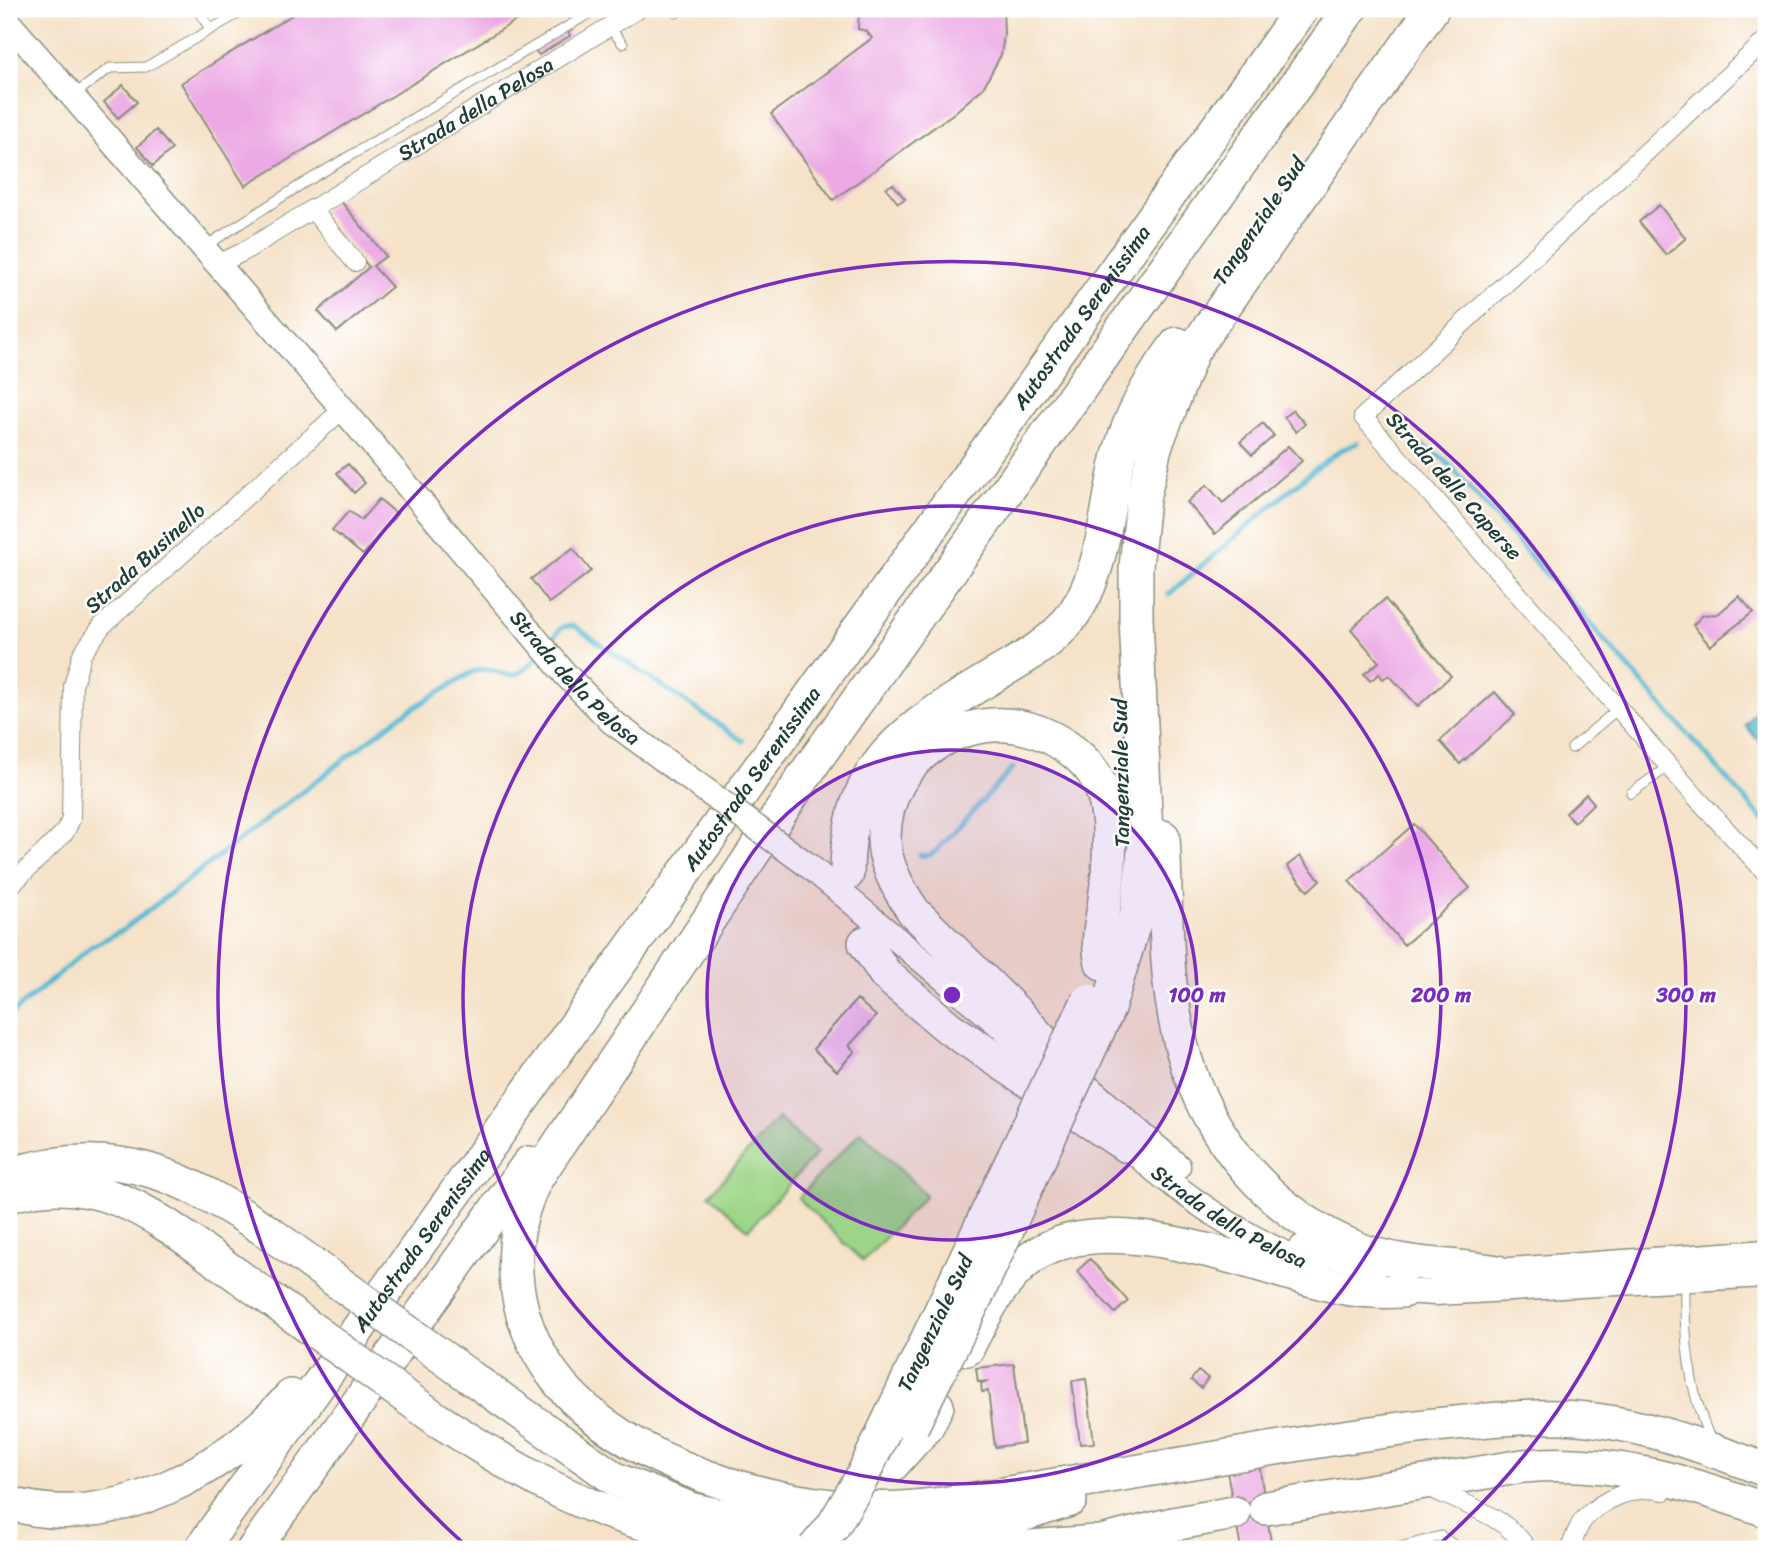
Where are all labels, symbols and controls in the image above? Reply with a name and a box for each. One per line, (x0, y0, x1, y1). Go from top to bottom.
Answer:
street label: Strada della Pelosa (390, 46, 562, 172)
street label: Tangenziale Sud (1202, 147, 1317, 293)
street label: Autostrada Serenissima (1002, 216, 1161, 419)
street label: Strada delle Caperse (1376, 402, 1532, 570)
street label: Strada Businello (75, 493, 215, 623)
street label: Strada della Pelosa (500, 601, 649, 756)
street label: Autostrada Serenissima (672, 678, 831, 880)
street label: Tangenziale Sud (1101, 696, 1141, 848)
text: 100 m (1168, 976, 1226, 1014)
text: 200 m (1410, 976, 1472, 1014)
text: 300 m (1655, 976, 1717, 1014)
centre of rings (940, 983, 964, 1007)
street label: Autostrada Serenissima (342, 1139, 502, 1341)
street label: Strada della Pelosa (1142, 1155, 1313, 1280)
street label: Tangenziale Sud (886, 1246, 985, 1399)

